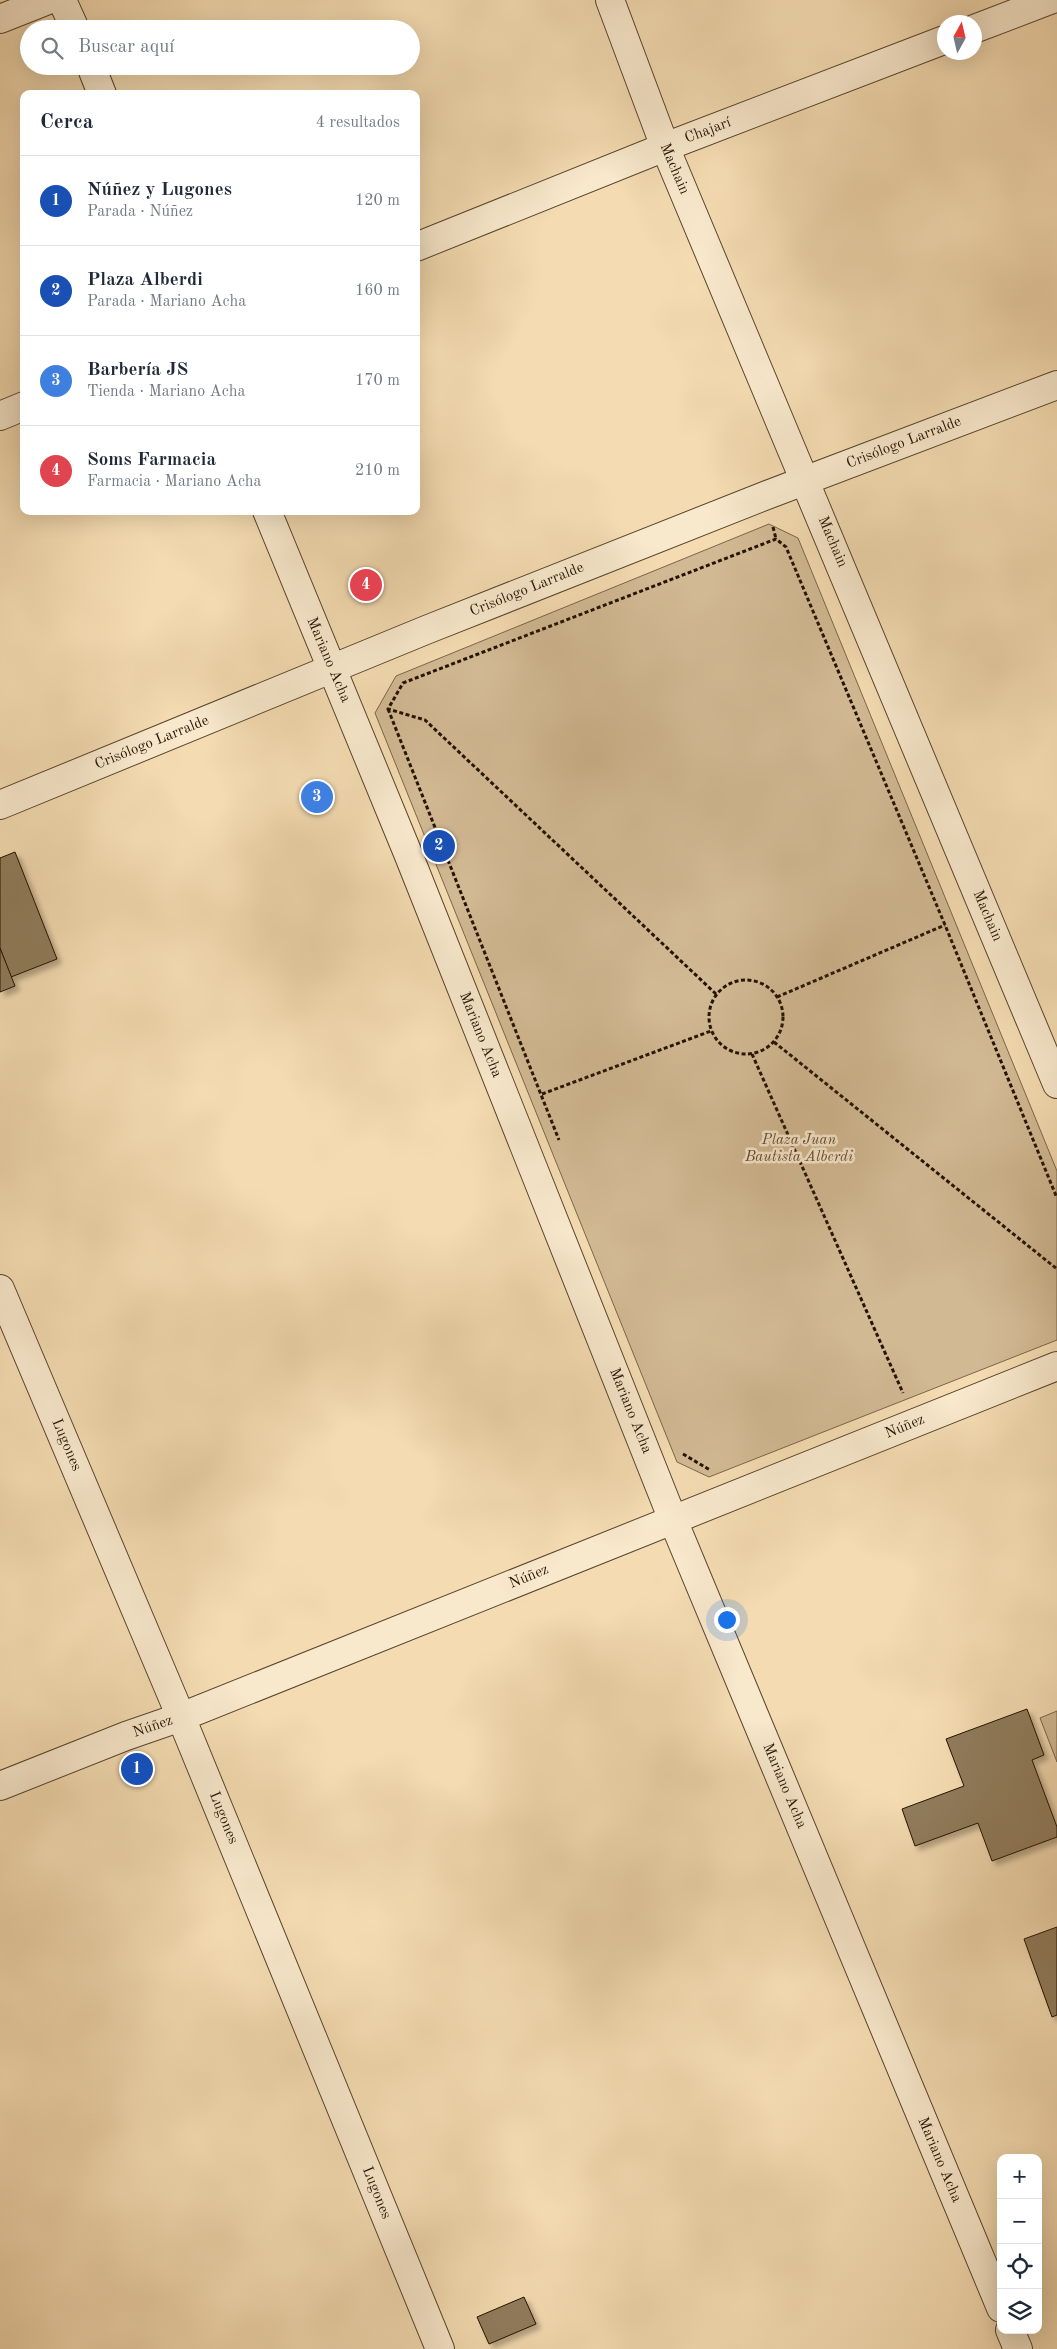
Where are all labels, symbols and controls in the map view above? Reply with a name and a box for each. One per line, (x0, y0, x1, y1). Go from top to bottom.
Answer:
north arrow (937, 15, 982, 60)
search box (20, 20, 420, 75)
icon: search (38, 34, 66, 62)
text: Buscar aquí (78, 38, 174, 57)
text: Cerca (40, 112, 93, 133)
text: 4 resultados (316, 115, 400, 131)
street label: Chajarí (683, 115, 734, 147)
street label: Machain (656, 141, 692, 197)
text: Núñez y Lugones (87, 181, 232, 200)
text: 1 (51, 193, 61, 209)
text: 120 m (355, 193, 400, 209)
text: Parada · Núñez (87, 204, 193, 220)
text: Plaza Alberdi (87, 271, 203, 290)
text: 2 (51, 283, 61, 299)
text: 160 m (355, 283, 400, 299)
text: Parada · Mariano Acha (87, 294, 246, 310)
text: Barbería JS (87, 361, 188, 380)
text: 3 (51, 373, 61, 389)
text: 170 m (355, 373, 400, 389)
text: Tienda · Mariano Acha (87, 384, 245, 400)
street label: Crisólogo Larralde (845, 414, 963, 472)
text: Soms Farmacia (87, 451, 216, 470)
text: 4 (51, 463, 61, 479)
text: 210 m (355, 463, 400, 479)
text: Farmacia · Mariano Acha (87, 474, 261, 490)
street label: Machain (814, 514, 850, 570)
street label: Crisólogo Larralde (468, 560, 586, 620)
pin: 4 (350, 566, 382, 604)
street label: Mariano Acha (303, 615, 353, 705)
street label: Crisólogo Larralde (93, 713, 211, 773)
pin: 3 (301, 778, 333, 816)
pin: 2 (423, 827, 455, 865)
street label: Machain (969, 888, 1005, 944)
street label: Mariano Acha (456, 990, 504, 1080)
park label: Plaza Juan Bautista Alberdi (744, 1133, 853, 1165)
street label: Mariano Acha (606, 1366, 654, 1456)
street label: Núñez (883, 1412, 927, 1442)
street label: Lugones (48, 1417, 84, 1473)
street label: Núñez (507, 1562, 551, 1592)
your location (714, 1607, 740, 1633)
street label: Núñez (131, 1713, 175, 1741)
street label: Mariano Acha (759, 1741, 809, 1831)
pin: 1 (121, 1750, 153, 1788)
street label: Lugones (206, 1790, 240, 1846)
street label: Mariano Acha (914, 2115, 964, 2205)
map controls (997, 2154, 1042, 2334)
button: + (997, 2154, 1042, 2199)
street label: Lugones (359, 2165, 393, 2221)
button: − (997, 2199, 1042, 2244)
button: locate (997, 2244, 1042, 2289)
button: layers (997, 2289, 1042, 2334)

